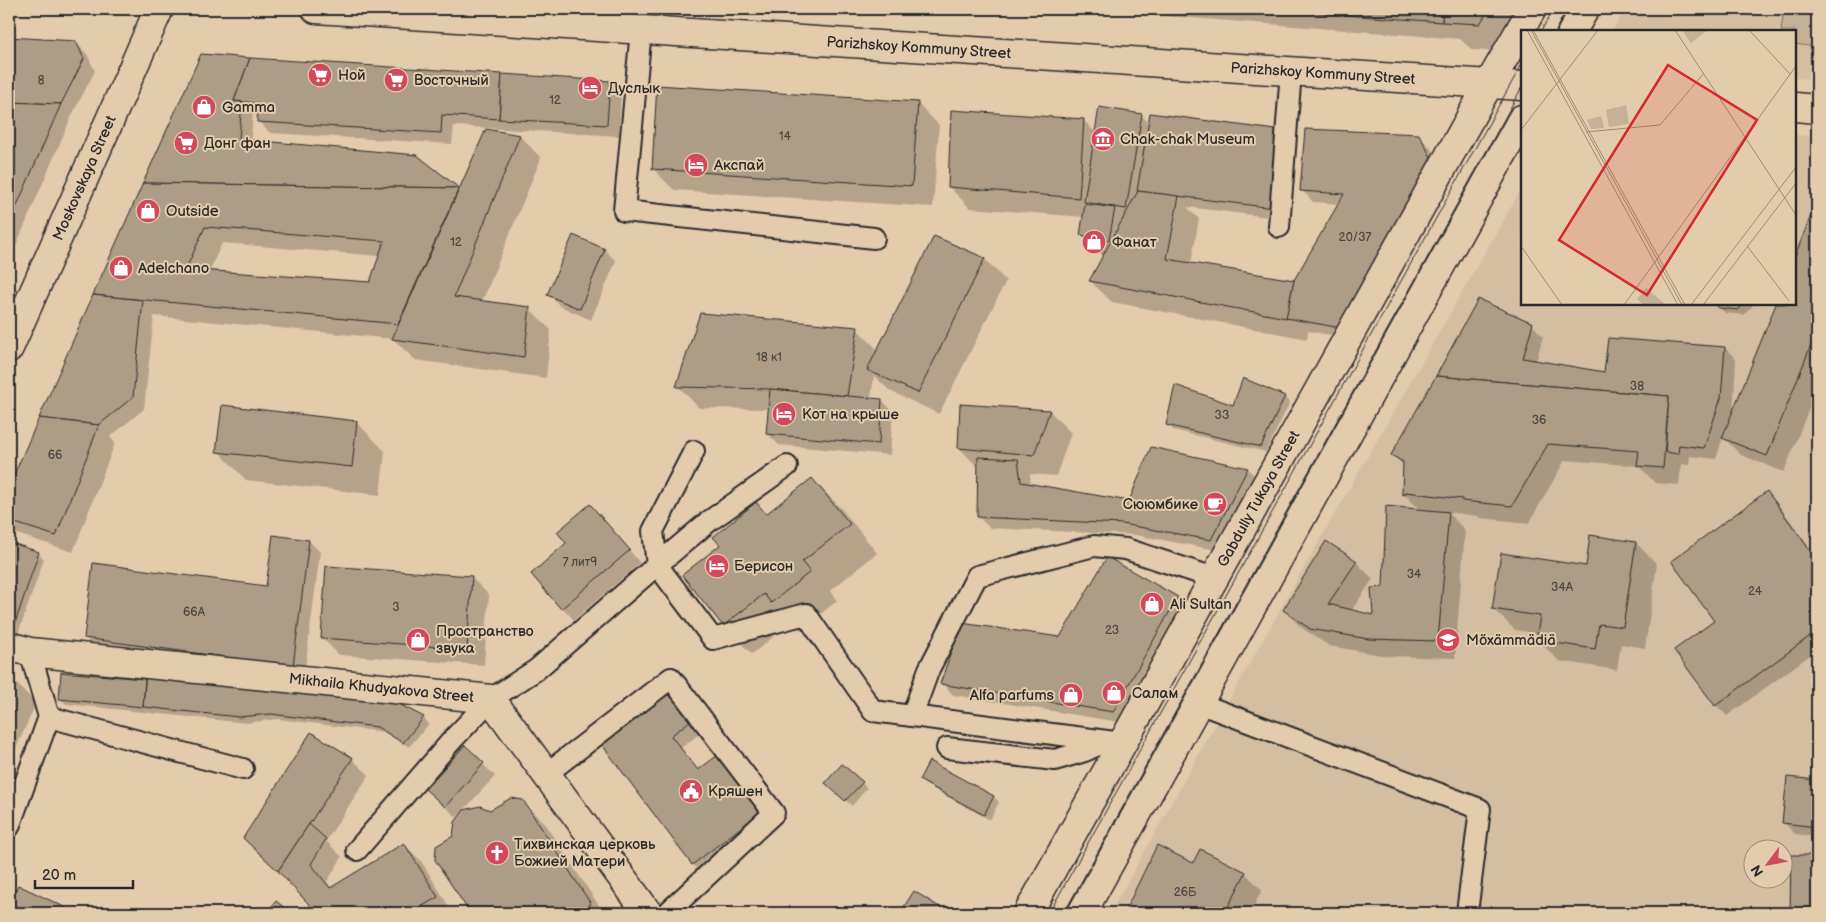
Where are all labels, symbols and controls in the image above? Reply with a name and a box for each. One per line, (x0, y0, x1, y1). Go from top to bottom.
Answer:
inset map (1521, 30, 1796, 305)
street label: Parizhskoy Kommuny Street (826, 32, 1012, 63)
street label: Parizhskoy Kommuny Street (1230, 58, 1416, 89)
supermarket icon: Ной (307, 62, 333, 88)
place label: Ной (338, 66, 366, 85)
supermarket icon: Восточный (383, 67, 409, 93)
place label: Восточный (414, 71, 489, 90)
house number: 8 (38, 73, 45, 88)
hotel icon: Дуслык (577, 75, 603, 101)
place label: Дуслык (608, 79, 660, 98)
house number: 12 (549, 93, 561, 108)
shop icon: Gamma (191, 94, 217, 120)
place label: Gamma (222, 98, 275, 117)
street label: Moskovskaya Street (48, 112, 120, 243)
museum icon: Chak-chak Museum (1090, 126, 1116, 152)
house number: 14 (779, 129, 792, 144)
supermarket icon: Донг фан (173, 130, 199, 156)
place label: Chak-chak Museum (1120, 130, 1255, 149)
place label: Донг фан (204, 134, 271, 153)
hotel icon: Акспай (683, 152, 709, 178)
place label: Акспай (713, 156, 764, 175)
shop icon: Outside (135, 198, 161, 224)
place label: Outside (166, 202, 219, 221)
shop icon: Фанат (1081, 229, 1107, 255)
house number: 20/37 (1339, 230, 1372, 245)
place label: Фанат (1112, 233, 1157, 252)
house number: 12 (450, 235, 462, 250)
shop icon: Adelchano (108, 255, 134, 281)
place label: Adelchano (138, 259, 209, 278)
house number: 18 к1 (756, 350, 782, 365)
house number: 38 (1630, 379, 1644, 394)
hotel icon: Кот на крыше (771, 401, 797, 427)
place label: Кот на крыше (802, 405, 899, 424)
house number: 33 (1215, 408, 1229, 423)
house number: 36 (1532, 413, 1546, 428)
street label: Gabdully Tukaya Street (1213, 427, 1304, 570)
house number: 66 (48, 448, 62, 463)
cafe icon: Сююмбике (1202, 491, 1228, 517)
place label: Сююмбике (1123, 495, 1198, 514)
hotel icon: Берисон (704, 553, 730, 579)
house number: 7 лит9 (563, 555, 597, 570)
place label: Берисон (734, 557, 793, 576)
house number: 34 (1407, 567, 1422, 582)
house number: 34А (1551, 580, 1574, 595)
house number: 24 (1748, 584, 1763, 599)
shop icon: Ali Sultan (1139, 591, 1165, 617)
place label: Ali Sultan (1170, 595, 1232, 614)
house number: 3 (392, 600, 400, 615)
house number: 66А (183, 605, 206, 620)
place label: Пространство звука (436, 622, 534, 658)
house number: 23 (1105, 623, 1119, 638)
shop icon: Пространство звука (405, 627, 431, 653)
school or university icon: Möxämmädiä (1435, 627, 1461, 653)
place label: Möxämmädiä (1466, 631, 1556, 650)
street label: Mikhaila Khudyakova Street (288, 669, 475, 707)
shop icon: Салам (1101, 680, 1127, 706)
shop icon: Alfa parfums (1058, 682, 1084, 708)
place label: Салам (1132, 684, 1178, 703)
place label: Alfa parfums (970, 686, 1055, 705)
public building icon: Кряшен (678, 778, 704, 804)
place label: Кряшен (708, 782, 763, 801)
place label: Тихвинская церковь Божией Матери (514, 835, 656, 871)
church icon: Тихвинская церковь Божией Матери (484, 840, 510, 866)
north arrow (1744, 840, 1794, 890)
scale bar (35, 857, 132, 889)
text: N (1747, 862, 1767, 880)
text: 20 m (42, 866, 76, 885)
house number: 26Б (1174, 885, 1197, 900)

